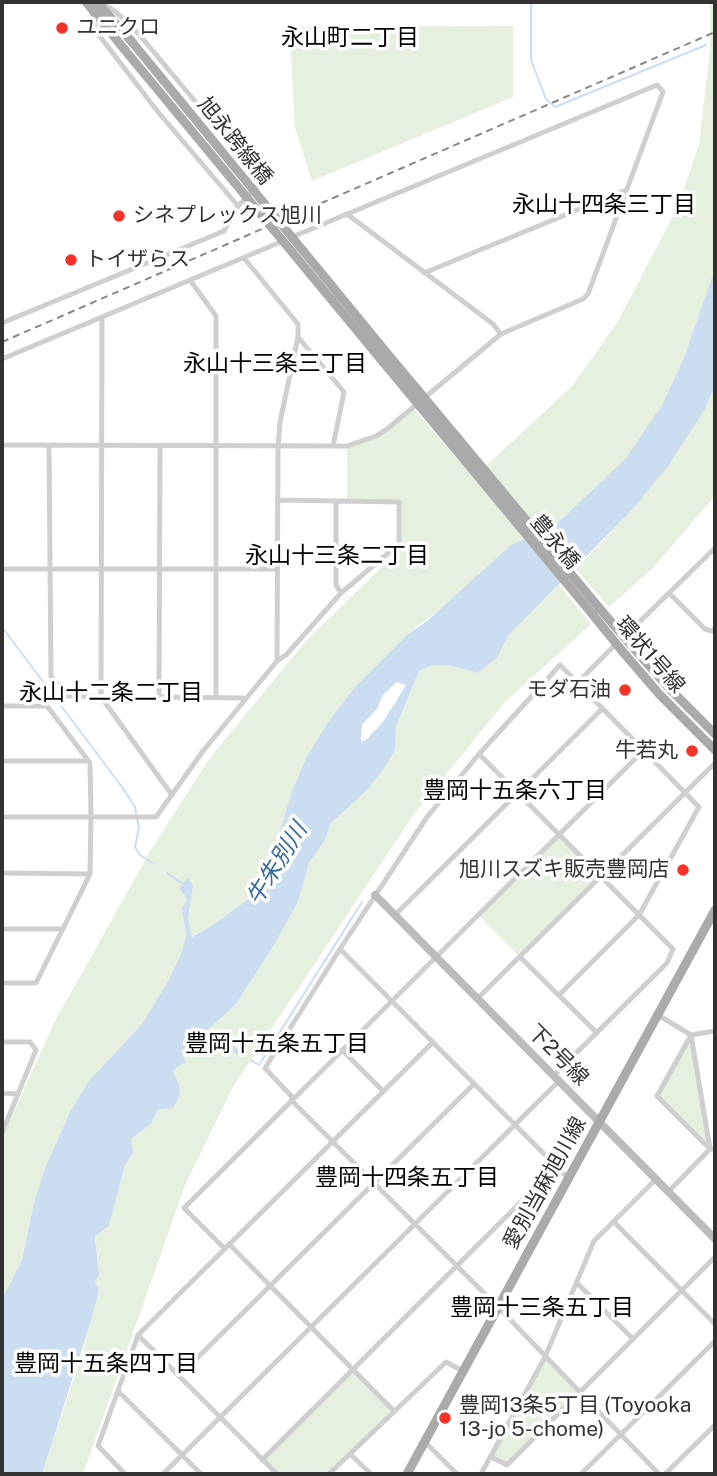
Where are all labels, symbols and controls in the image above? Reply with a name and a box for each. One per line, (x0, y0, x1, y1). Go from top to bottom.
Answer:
place label: ユニクロ (76, 15, 160, 41)
marker: ユニクロ (54, 20, 70, 36)
district label: 永山町二丁目 (281, 24, 419, 52)
street label: 旭永跨線橋 (192, 92, 278, 190)
district label: 永山十四条三丁目 (512, 191, 696, 219)
place label: シネプレックス旭川 (133, 203, 322, 229)
marker: シネプレックス旭川 (111, 208, 127, 224)
place label: トイザらス (85, 247, 190, 273)
marker: トイザらス (63, 252, 79, 268)
district label: 永山十三条三丁目 (183, 350, 367, 378)
street label: 豊永橋 (525, 510, 585, 574)
district label: 永山十三条二丁目 (245, 542, 429, 570)
street label: 環状1号線 (610, 612, 690, 698)
place label: モダ石油 (527, 677, 611, 703)
district label: 永山十二条二丁目 (19, 679, 203, 707)
marker: モダ石油 (617, 682, 633, 698)
place label: 牛若丸 (615, 738, 678, 764)
marker: 牛若丸 (684, 743, 700, 759)
district label: 豊岡十五条六丁目 (423, 777, 607, 805)
water label: 牛朱別川 (241, 818, 313, 910)
place label: 旭川スズキ販売豊岡店 (459, 857, 669, 883)
marker: 旭川スズキ販売豊岡店 (675, 862, 691, 878)
street label: 下2号線 (522, 1019, 594, 1091)
district label: 豊岡十五条五丁目 (185, 1030, 369, 1058)
street label: 愛別当麻旭川線 (498, 1113, 592, 1253)
district label: 豊岡十四条五丁目 (315, 1164, 499, 1192)
district label: 豊岡十三条五丁目 (450, 1294, 634, 1322)
district label: 豊岡十五条四丁目 (14, 1350, 198, 1378)
place label: 豊岡13条5丁目 (Toyooka 13-jo 5-chome) (459, 1393, 691, 1443)
marker: 豊岡13条5丁目 (Toyooka 13-jo 5-chome) (437, 1410, 453, 1426)

